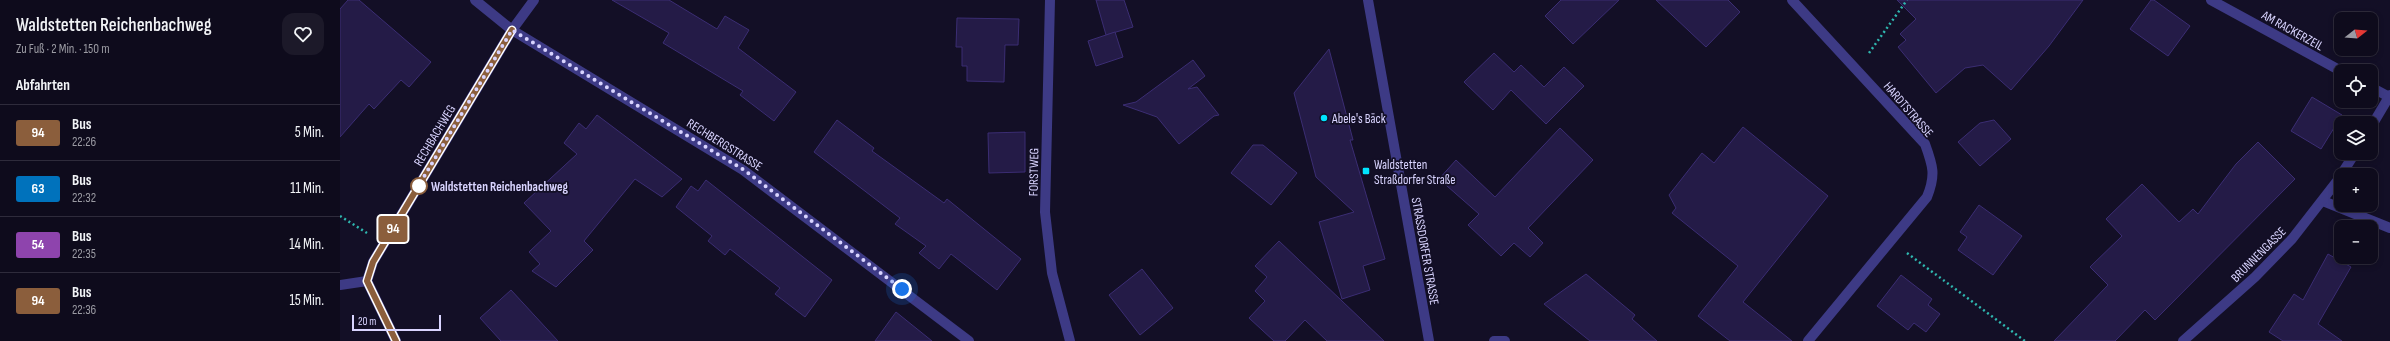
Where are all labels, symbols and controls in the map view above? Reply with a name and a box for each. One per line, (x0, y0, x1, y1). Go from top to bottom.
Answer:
street label: AM RACKERZEIL (2258, 7, 2326, 55)
north arrow (2334, 12, 2378, 56)
map controls (2334, 12, 2378, 264)
button: heart (282, 13, 324, 55)
text: Waldstetten Reichenbachweg (16, 14, 212, 37)
text: Zu Fuß · 2 Min. · 150 m (16, 41, 110, 57)
button: locate (2334, 64, 2378, 108)
text: Abfahrten (16, 76, 70, 95)
street label: HARDTSTRASSE (1880, 79, 1937, 141)
street label: RECHBACHWEG (410, 102, 459, 169)
place label: Abele's Bäck (1331, 111, 1386, 127)
marker: Abele's Bäck (1319, 113, 1329, 123)
text: Bus (72, 115, 91, 134)
street label: RECHBERGSTRASSE (684, 115, 765, 174)
button: layers (2334, 116, 2378, 160)
text: 5 Min. (295, 123, 324, 142)
text: 94 (31, 124, 45, 141)
text: 22:26 (72, 134, 96, 150)
street label: FORSTWEG (1026, 148, 1042, 196)
place label: Waldstetten Straßdorfer Straße (1374, 157, 1455, 188)
marker: Waldstetten Straßdorfer Straße (1361, 166, 1371, 176)
button: + (2334, 168, 2378, 212)
text: Bus (72, 171, 91, 190)
marker: Waldstetten Reichenbachweg (410, 177, 428, 195)
text: 11 Min. (290, 179, 324, 198)
place label: Waldstetten Reichenbachweg (431, 179, 569, 195)
text: 63 (32, 180, 44, 197)
text: 22:32 (72, 190, 96, 206)
street label: STRASSDORFER STRASSE (1408, 196, 1442, 306)
line badge: 94 (375, 216, 411, 242)
text: 94 (386, 220, 400, 237)
button: − (2334, 220, 2378, 264)
street label: BRUNNENGASSE (2228, 224, 2290, 286)
text: Bus (72, 227, 91, 246)
text: 14 Min. (289, 235, 324, 254)
text: 54 (32, 236, 44, 253)
text: 22:35 (72, 246, 96, 262)
your location (892, 279, 912, 299)
text: Bus (72, 283, 91, 302)
text: 15 Min. (289, 291, 324, 310)
text: 94 (31, 292, 45, 309)
text: 22:36 (72, 302, 96, 318)
scale bar (352, 313, 441, 332)
text: 20 m (358, 315, 376, 328)

